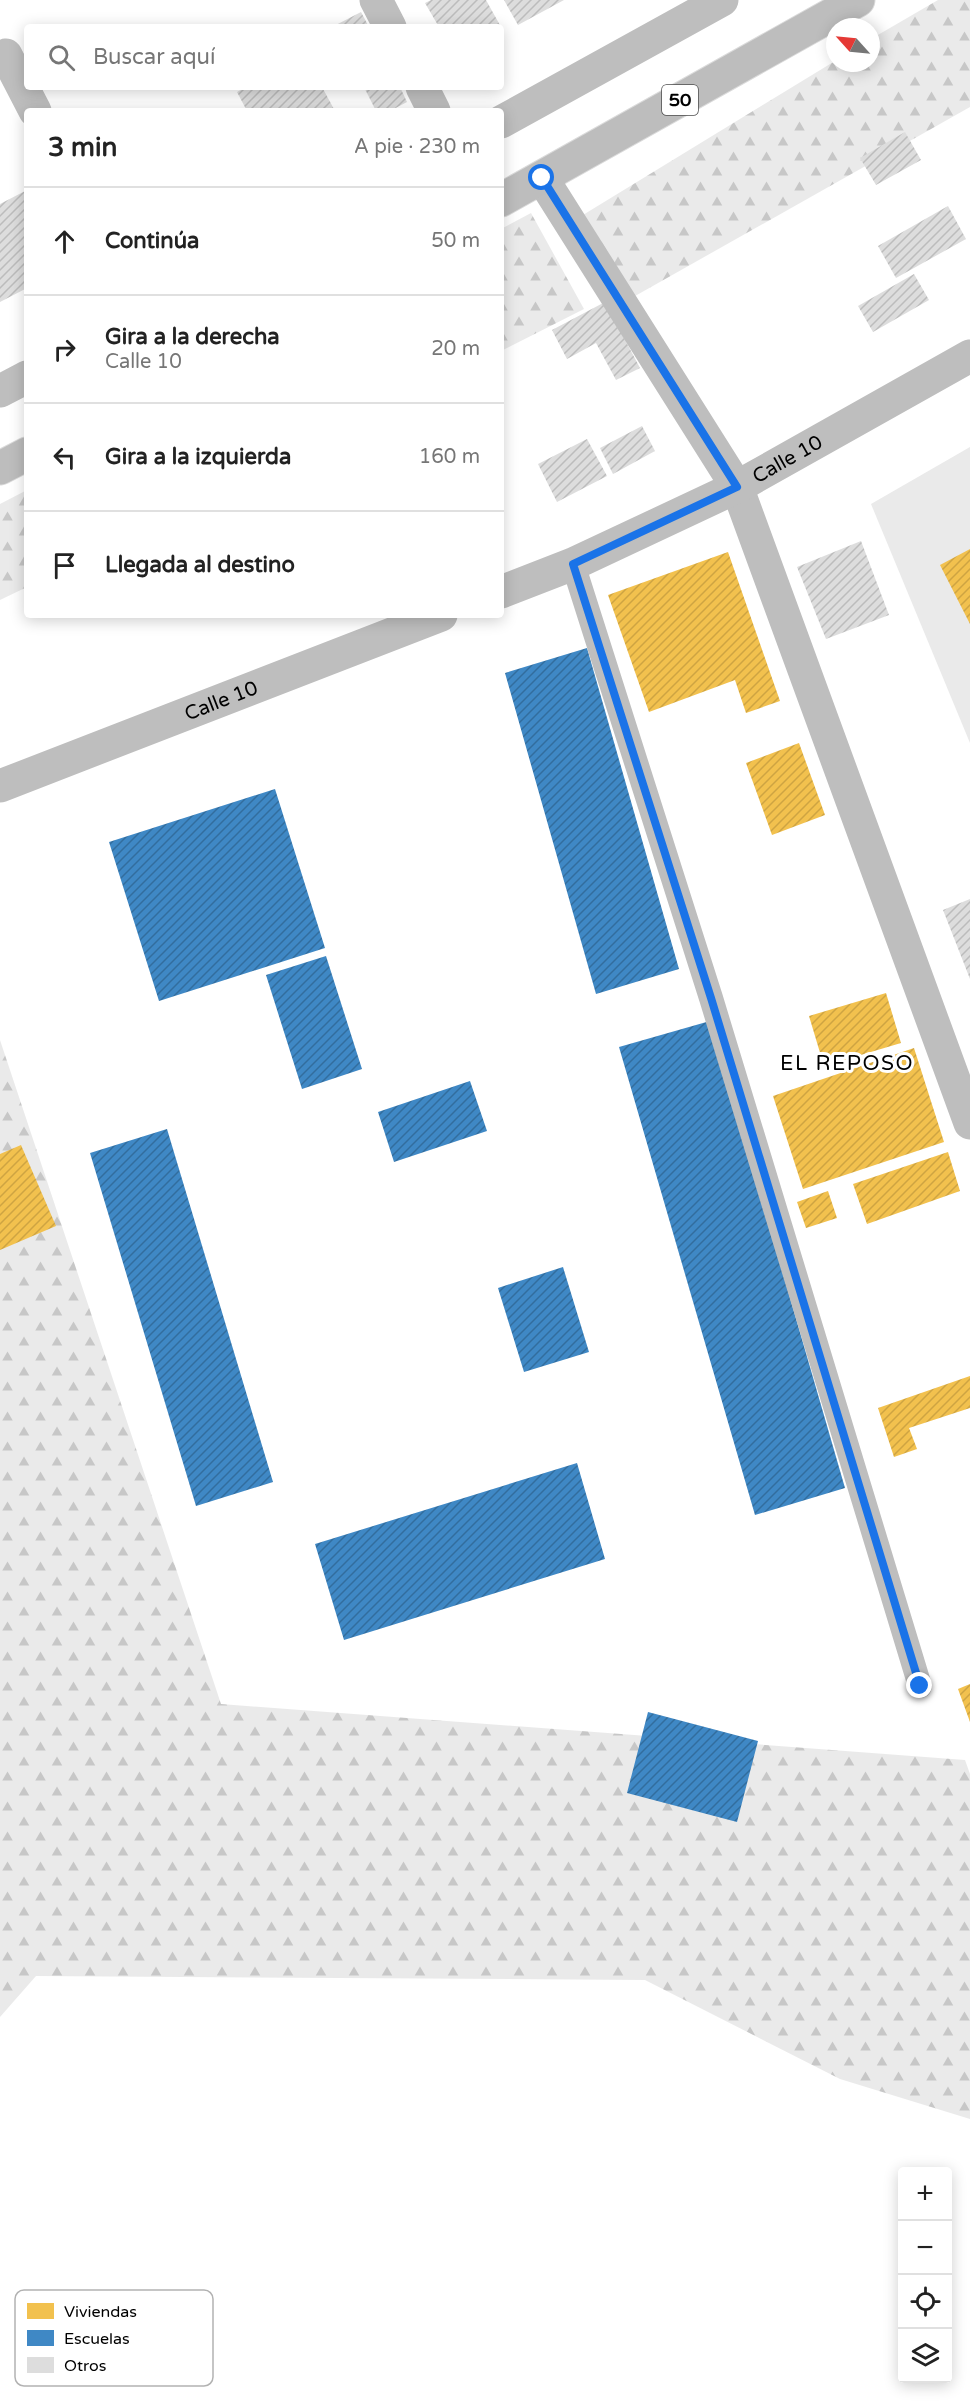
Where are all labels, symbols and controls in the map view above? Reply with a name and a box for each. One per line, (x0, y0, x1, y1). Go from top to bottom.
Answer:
north arrow (826, 18, 880, 72)
search box (24, 24, 504, 90)
icon: search (45, 41, 78, 74)
text: Buscar aquí (93, 44, 215, 70)
road number: 50 (662, 85, 698, 115)
text: 3 min (48, 132, 117, 163)
text: A pie · 230 m (354, 135, 480, 159)
route start (528, 164, 554, 190)
icon: ahead (48, 225, 81, 258)
text: Continúa (105, 228, 199, 254)
text: 50 m (431, 229, 480, 253)
text: Gira a la derecha (105, 324, 280, 350)
icon: right (48, 333, 81, 366)
text: 20 m (431, 337, 480, 361)
text: Calle 10 (105, 350, 182, 374)
street label: Calle 10 (748, 430, 827, 489)
icon: left (48, 441, 81, 474)
text: Gira a la izquierda (105, 444, 291, 470)
text: 160 m (419, 445, 480, 469)
icon: arrive (48, 549, 81, 582)
text: Llegada al destino (105, 552, 295, 578)
street label: Calle 10 (181, 676, 261, 726)
district label: EL REPOSO (780, 1051, 914, 1076)
route end (906, 1672, 932, 1698)
map controls (898, 2167, 952, 2383)
button: + (898, 2167, 952, 2221)
button: − (898, 2221, 952, 2275)
button: locate (898, 2275, 952, 2329)
legend (15, 2290, 213, 2386)
text: Viviendas (64, 2302, 137, 2322)
text: Escuelas (64, 2329, 130, 2349)
button: layers (898, 2329, 952, 2383)
text: Otros (64, 2356, 106, 2376)

